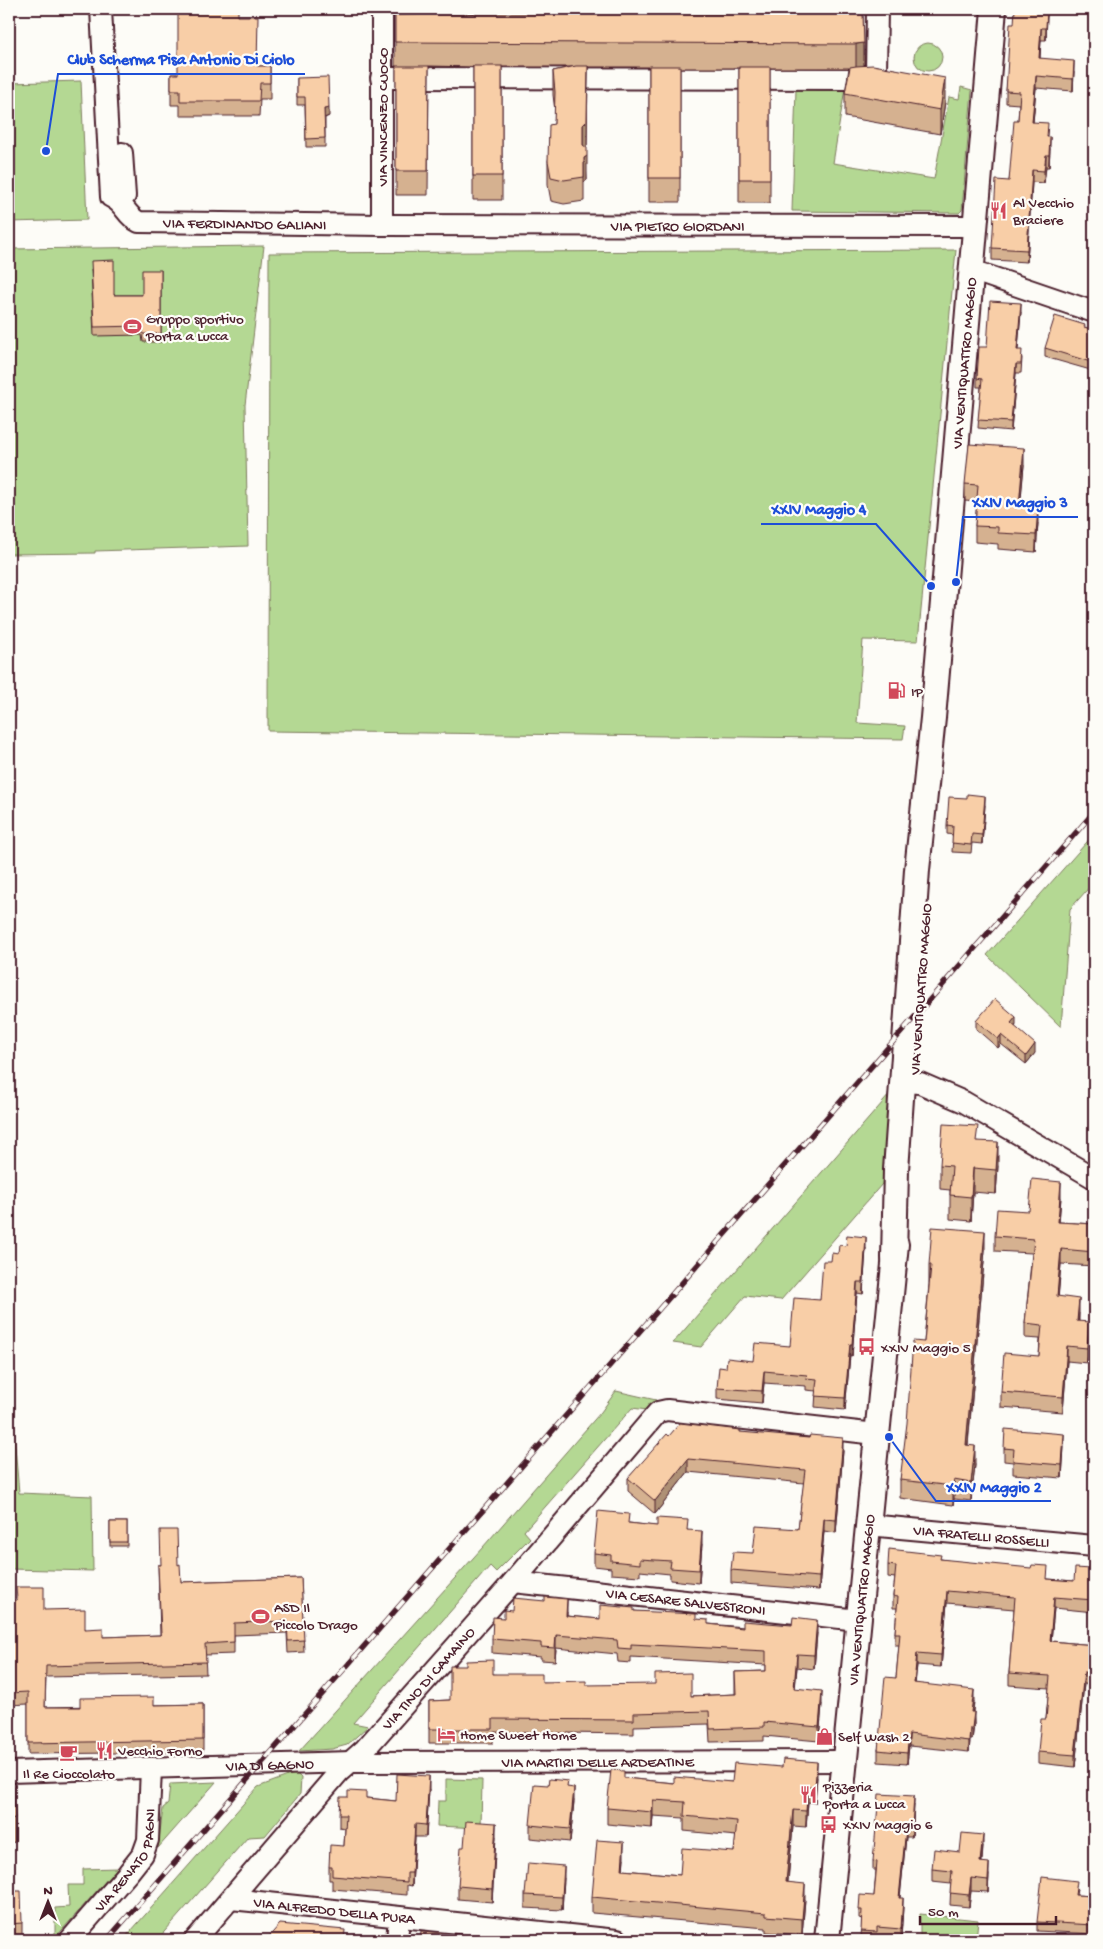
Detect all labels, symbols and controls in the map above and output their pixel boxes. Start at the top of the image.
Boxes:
callout: Club Scherma Pisa Antonio Di Ciolo [58,43,305,74]
street label: VIA VINCENZO CUOCO [375,48,393,187]
text: Club Scherma Pisa Antonio Di Ciolo [66,52,295,71]
place label: Al Vecchio Braciere [1012,195,1074,230]
restaurant icon: Al Vecchio Braciere [989,201,1009,221]
street label: VIA FERDINANDO GALIANI [162,215,326,235]
street label: VIA PIETRO GIORDANI [610,218,745,237]
street label: VIA VENTIQUATTRO MAGGIO [949,277,982,450]
place label: Gruppo sportivo Porta a Lucca [145,311,244,346]
sports icon: Gruppo sportivo Porta a Lucca [122,317,142,337]
callout: XXIV Maggio 3 [963,486,1078,517]
callout: XXIV Maggio 4 [761,493,876,524]
text: XXIV Maggio 3 [971,495,1068,514]
text: XXIV Maggio 4 [771,502,867,521]
fuel station icon: IP [887,681,907,701]
place label: IP [911,684,924,702]
street label: VIA VENTIQUATTRO MAGGIO [907,903,937,1076]
bus stop icon: XXIV Maggio 5 [857,1337,877,1357]
place label: XXIV Maggio 5 [880,1340,971,1358]
callout: XXIV Maggio 2 [936,1470,1051,1501]
text: XXIV Maggio 2 [945,1480,1042,1499]
street label: VIA VENTIQUATTRO MAGGIO [845,1514,880,1687]
street label: VIA FRATELLI ROSSELLI [911,1522,1050,1553]
street label: VIA CESARE SALVESTRONI [604,1585,767,1621]
place label: ASD Il Piccolo Drago [273,1600,358,1635]
sports icon: ASD Il Piccolo Drago [250,1606,270,1626]
street label: VIA TINO DI CAMAINO [378,1624,480,1735]
hotel icon: Home Sweet Home [436,1724,456,1744]
shop icon: Self Wash 2 [814,1726,834,1746]
place label: Home Sweet Home [460,1727,577,1745]
place label: Self Wash 2 [838,1729,910,1747]
restaurant icon: Vecchio Forno [94,1740,114,1760]
cafe icon: Il Re Cioccolato [59,1742,79,1762]
place label: Vecchio Forno [117,1743,203,1761]
street label: VIA MARTIRI DELLE ARDEATINE [501,1754,695,1773]
street label: VIA DI GAGNO [225,1756,314,1777]
place label: Il Re Cioccolato [23,1766,115,1784]
place label: Pizzeria Porta a Lucca [822,1779,906,1814]
restaurant icon: Pizzeria Porta a Lucca [799,1785,819,1805]
street label: VIA RENATO PAGNI [91,1808,160,1917]
bus stop icon: XXIV Maggio 6 [819,1814,839,1834]
place label: XXIV Maggio 6 [842,1817,933,1835]
north arrow [22,1876,72,1926]
text: N [43,1883,53,1900]
street label: VIA ALFREDO DELLA PURA [252,1894,417,1930]
scale bar [920,1894,1057,1926]
text: 50 m [928,1904,959,1922]

